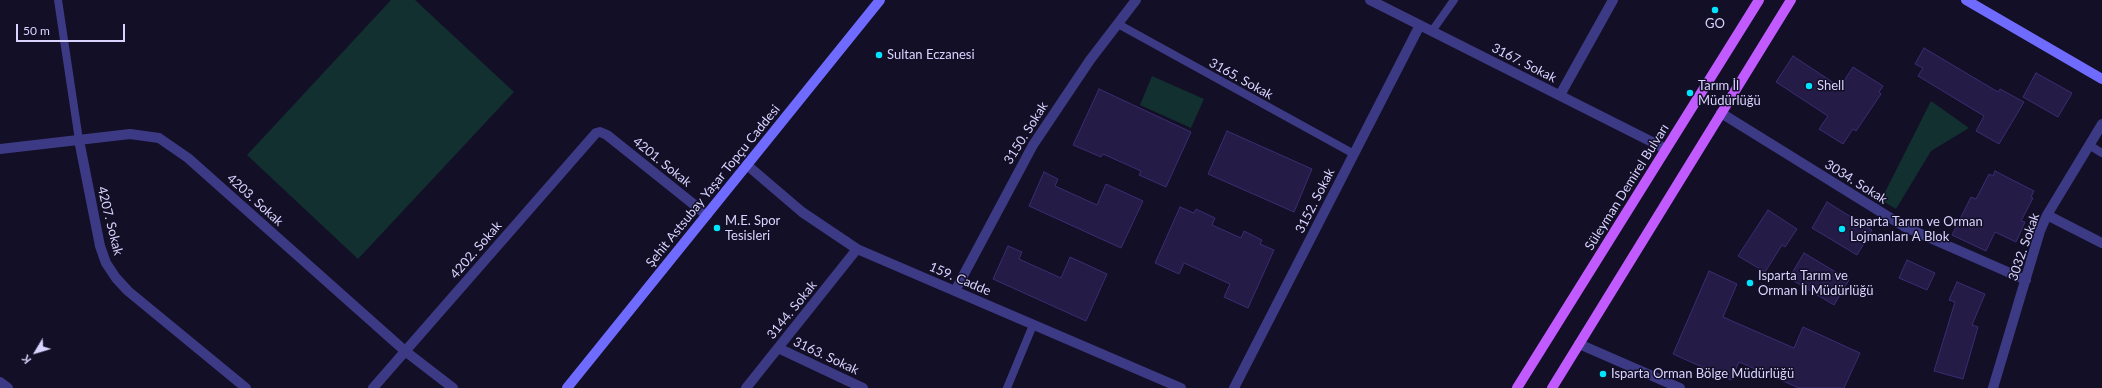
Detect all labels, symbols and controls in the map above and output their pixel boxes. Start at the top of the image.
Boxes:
marker: GO [1710,5,1720,15]
scale bar [18,16,127,42]
place label: GO [1705,16,1725,32]
text: 50 m [23,23,50,38]
street label: 3167. Sokak [1489,40,1559,86]
place label: Sultan Eczanesi [887,47,975,63]
marker: Sultan Eczanesi [874,50,884,60]
street label: 3165. Sokak [1206,55,1276,103]
place label: Tarım İl Müdürlüğü [1698,78,1761,109]
place label: Shell [1817,78,1844,94]
marker: Shell [1804,81,1814,91]
marker: Tarım İl Müdürlüğü [1685,88,1695,98]
street label: 3150. Sokak [1001,99,1051,167]
street label: Şehit Astsubay Yaşar Topçu Caddesi [643,102,783,270]
street label: Süleyman Demirel Bulvarı [1582,121,1672,253]
street label: 4201. Sokak [630,134,694,190]
street label: 3034. Sokak [1822,157,1890,207]
street label: 3152. Sokak [1292,166,1338,236]
street label: 4203. Sokak [224,171,286,229]
street label: 4207. Sokak [94,185,126,257]
street label: 3032. Sokak [2005,211,2043,283]
place label: M.E. Spor Tesisleri [725,213,780,244]
place label: Isparta Tarım ve Orman Lojmanları A Blok [1850,214,1983,245]
street label: 4202. Sokak [447,218,505,282]
marker: M.E. Spor Tesisleri [712,223,722,233]
marker: Isparta Tarım ve Orman Lojmanları A Blok [1837,224,1847,234]
street label: 159. Cadde [927,259,993,299]
place label: Isparta Tarım ve Orman İl Müdürlüğü [1758,268,1873,299]
street label: 3144. Sokak [764,278,820,342]
marker: Isparta Tarım ve Orman İl Müdürlüğü [1745,278,1755,288]
north arrow [16,332,56,372]
street label: 3163. Sokak [791,334,861,378]
text: K [19,353,34,367]
place label: Isparta Orman Bölge Müdürlüğü [1611,366,1794,382]
marker: Isparta Orman Bölge Müdürlüğü [1598,369,1608,379]

